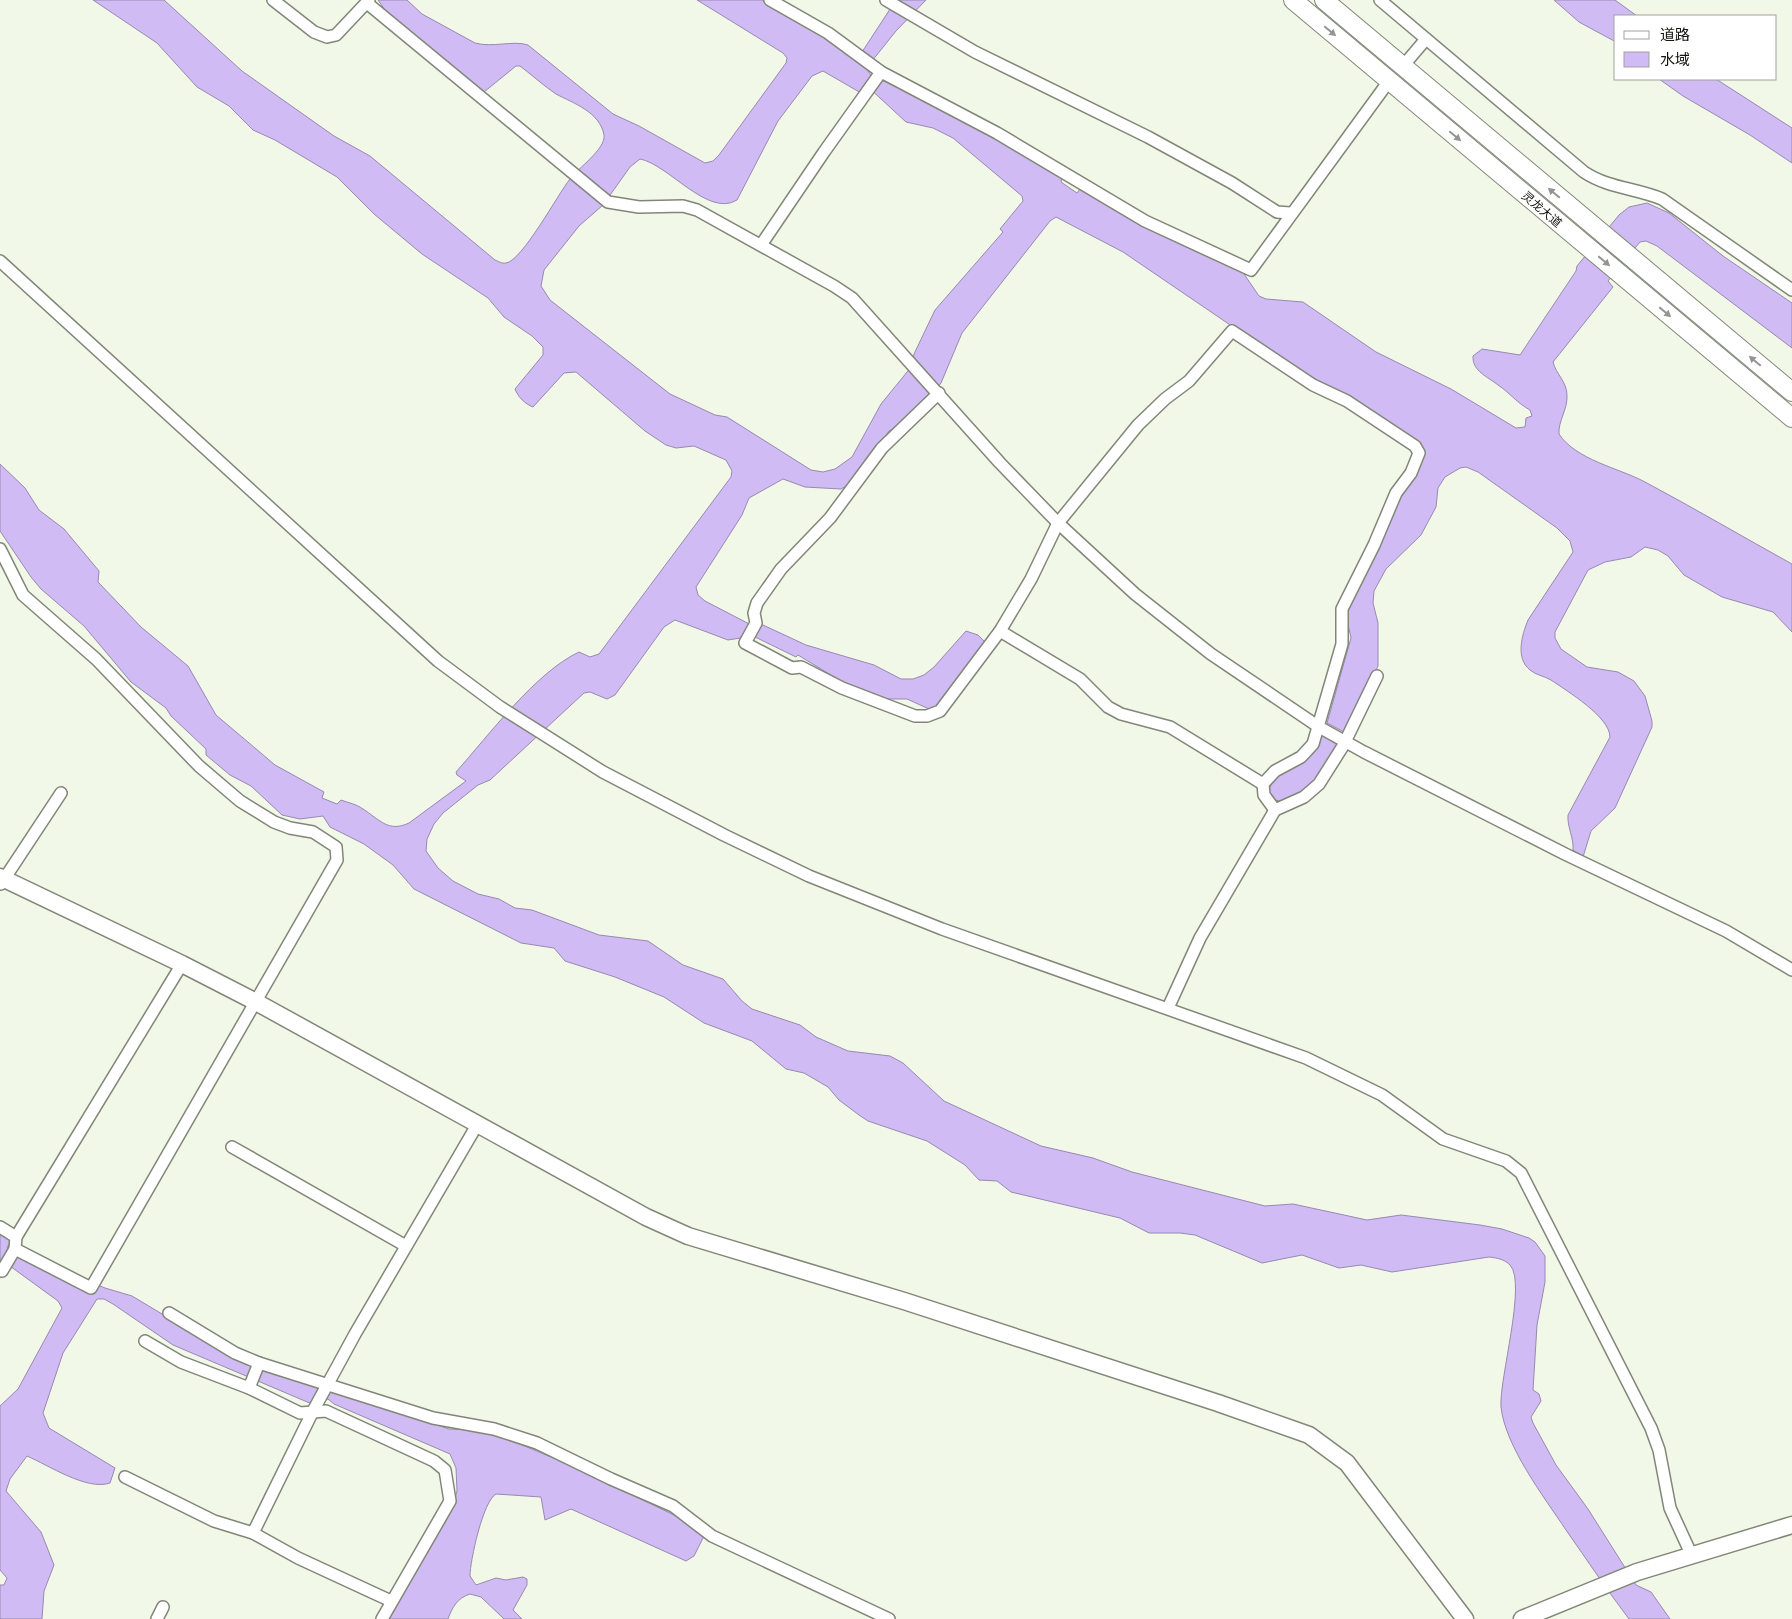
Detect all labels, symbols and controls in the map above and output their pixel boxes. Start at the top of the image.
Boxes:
legend [1614,15,1777,80]
text: 道路 [1660,24,1690,45]
one-way arrow [1324,26,1337,37]
text: 水域 [1660,49,1690,70]
one-way arrow [1448,130,1461,141]
street label: 灵龙大道 [1518,187,1566,231]
one-way arrow [1549,187,1561,199]
one-way arrow [1597,255,1610,266]
one-way arrow [1658,306,1670,318]
one-way arrow [1749,355,1761,367]

